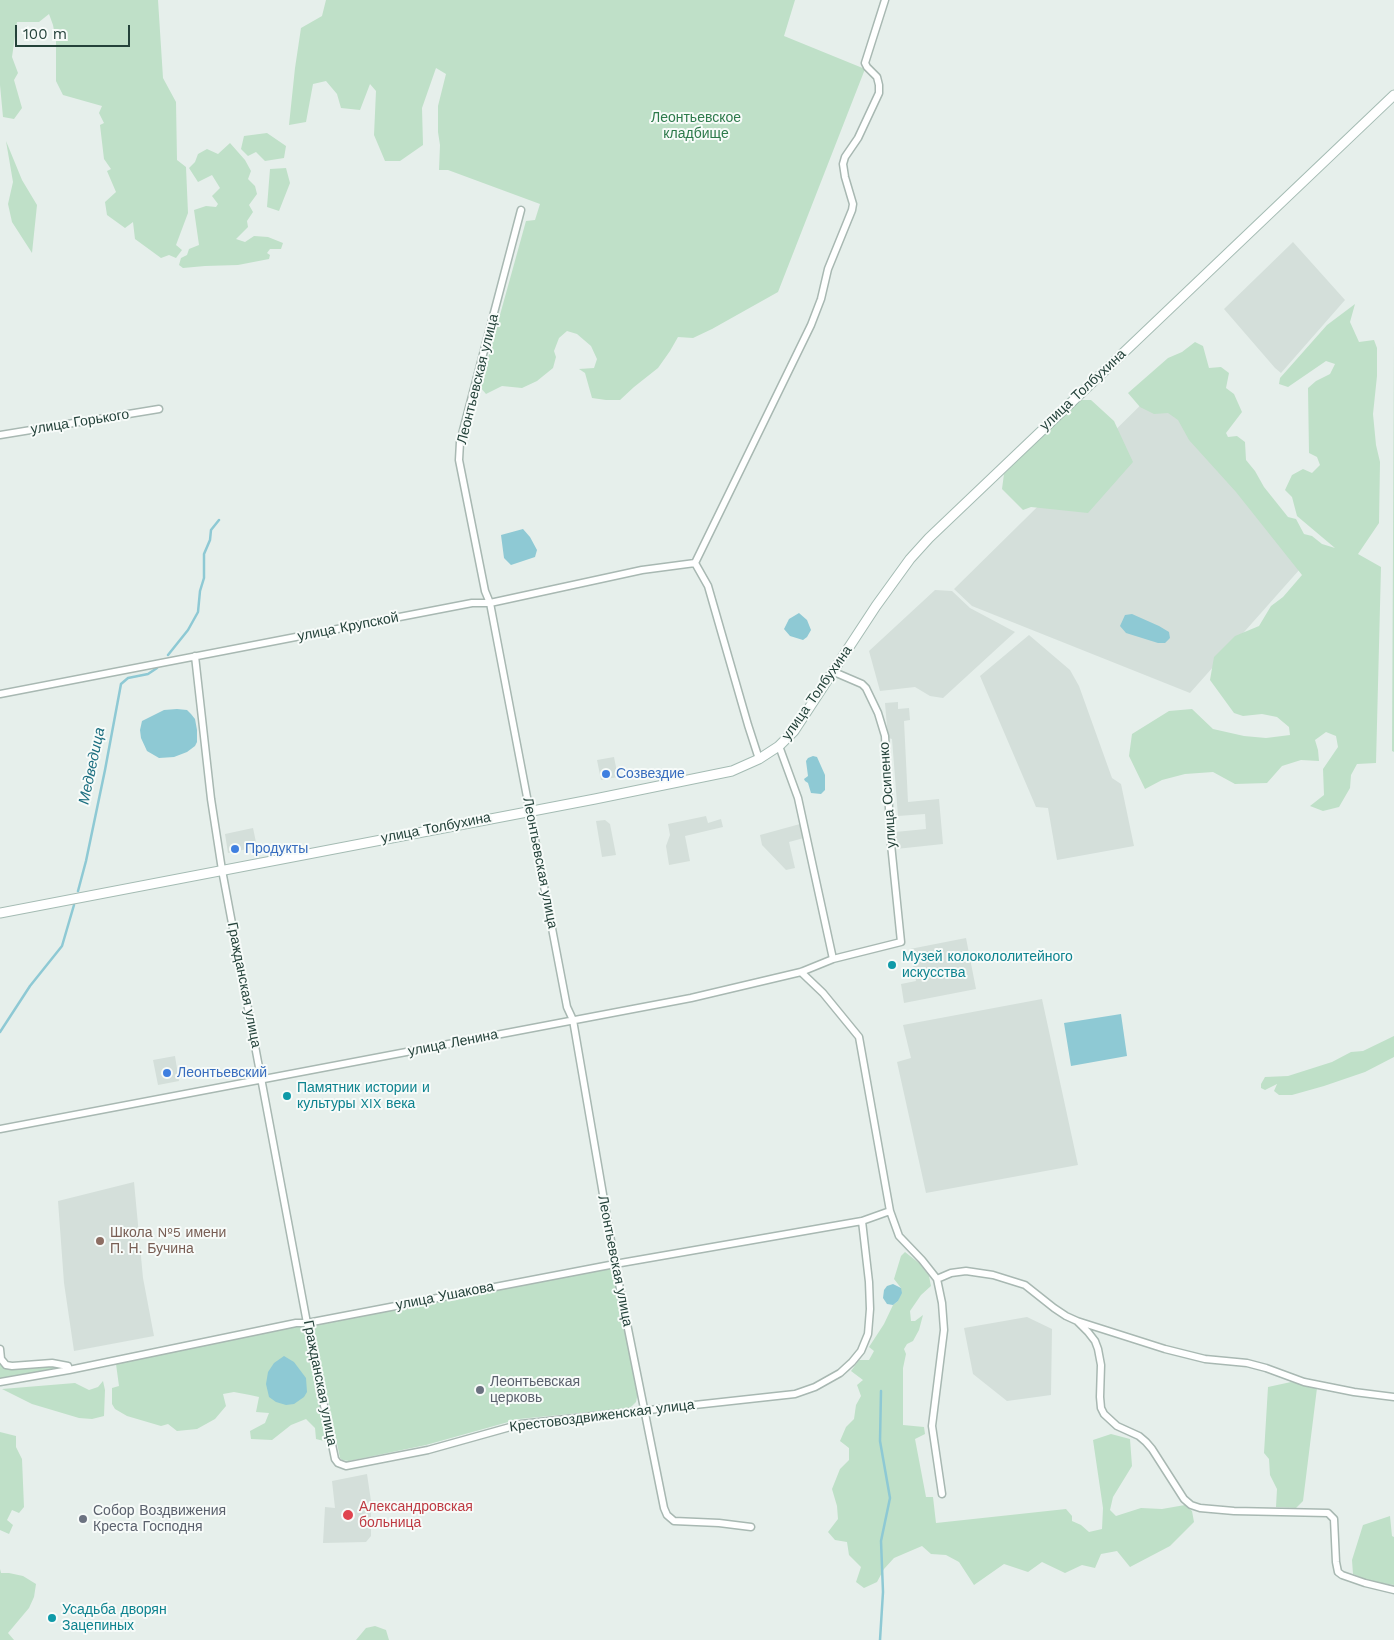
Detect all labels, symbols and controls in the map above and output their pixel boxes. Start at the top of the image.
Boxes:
scale bar [18,15,132,47]
text: 100 m [23,25,67,43]
park label: Леонтьевское кладбище [651,110,741,142]
street label: Леонтьевская улица [454,312,502,446]
street label: улица Толбухина [1037,346,1129,434]
street label: улица Горького [30,406,130,438]
street label: улица Крупской [296,609,400,645]
street label: улица Толбухина [778,643,856,743]
water label: Медведица [75,726,109,806]
street label: улица Осипенко [876,741,900,849]
place label: Созвездие [616,766,685,782]
marker: Созвездие [600,768,612,780]
street label: Леонтьевская улица [519,796,561,930]
street label: улица Толбухина [380,809,492,847]
place label: Продукты [245,841,308,857]
marker: Продукты [229,843,241,855]
street label: Гражданская улица [224,921,264,1049]
place label: Музей колокололитейного искусства [902,949,1073,982]
marker: Музей колокололитейного искусства [886,959,898,971]
street label: улица Ленина [407,1026,499,1060]
place label: Леонтьевский [177,1065,267,1081]
marker: Леонтьевский [161,1067,173,1079]
place label: Памятник истории и культуры XIX века [297,1080,430,1112]
marker: Памятник истории и культуры XIX века [281,1090,293,1102]
street label: Леонтьевская улица [594,1194,636,1328]
place label: Школа №5 имени П. Н. Бучина [110,1225,226,1258]
marker: Школа №5 имени П. Н. Бучина [94,1235,106,1247]
street label: улица Ушакова [394,1278,496,1314]
street label: Гражданская улица [300,1319,340,1447]
place label: Леонтьевская церковь [490,1374,580,1406]
marker: Леонтьевская церковь [474,1384,486,1396]
street label: Крестовоздвиженская улица [509,1396,695,1436]
place label: Александровская больница [359,1499,473,1531]
place label: Собор Воздвижения Креста Господня [93,1503,226,1535]
marker: Александровская больница [341,1508,355,1522]
marker: Собор Воздвижения Креста Господня [77,1513,89,1525]
place label: Усадьба дворян Зацепиных [62,1602,167,1634]
marker: Усадьба дворян Зацепиных [46,1612,58,1624]

